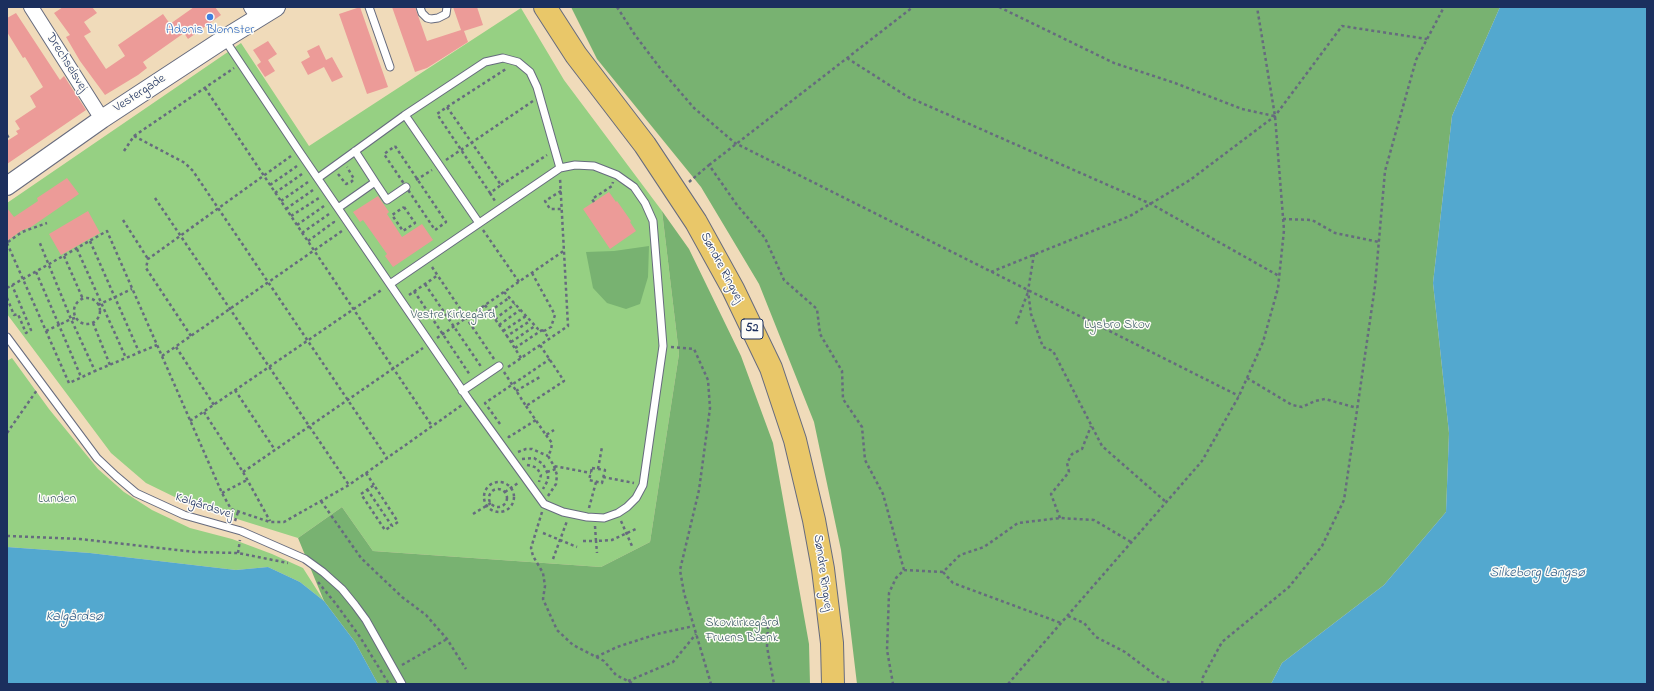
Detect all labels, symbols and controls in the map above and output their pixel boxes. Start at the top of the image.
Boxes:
marker: Adonis Blomster [205,12,215,22]
place label: Adonis Blomster [166,23,254,39]
street label: Drechselsvej [42,31,90,95]
street label: Vestergade [111,71,169,117]
street label: Søndre Ringvej [696,230,746,306]
park label: Vestre Kirkegård [411,308,495,324]
park label: Lysbro Skov [1084,318,1150,334]
road number: 52 [741,319,763,339]
street label: Kalgårdsvej [173,490,235,524]
park label: Lunden [38,492,76,508]
street label: Søndre Ringvej [809,534,835,612]
water label: Silkeborg Langsø [1489,566,1585,582]
water label: Kalgårdsø [45,610,103,626]
park label: Skovkirkegård Fruens Bænk [705,616,779,647]

